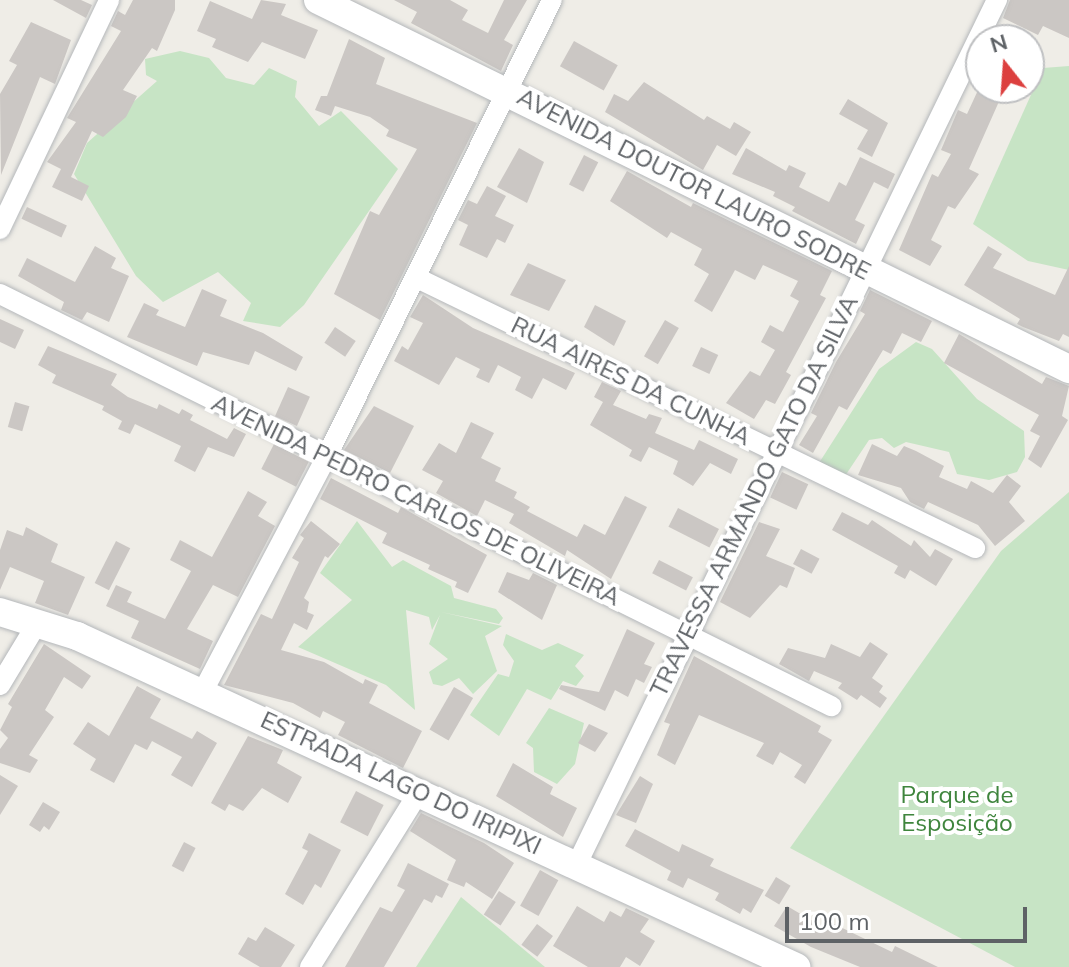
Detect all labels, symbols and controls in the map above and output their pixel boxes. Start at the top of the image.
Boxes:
north arrow [965,24,1045,104]
text: N [987,27,1011,59]
street label: AVENIDA DOUTOR LAURO SODRE [513,82,875,286]
street label: TRAVESSA ARMANDO GATO DA SILVA [644,291,864,701]
street label: RUA AIRES DA CUNHA [507,310,755,452]
street label: AVENIDA PEDRO CARLOS DE OLIVEIRA [207,388,625,612]
street label: ESTRADA LAGO DO IRIPIXI [256,705,546,861]
park label: Parque de Esposição [900,781,1014,837]
scale bar [789,891,1031,941]
text: 100 m [799,906,870,936]

